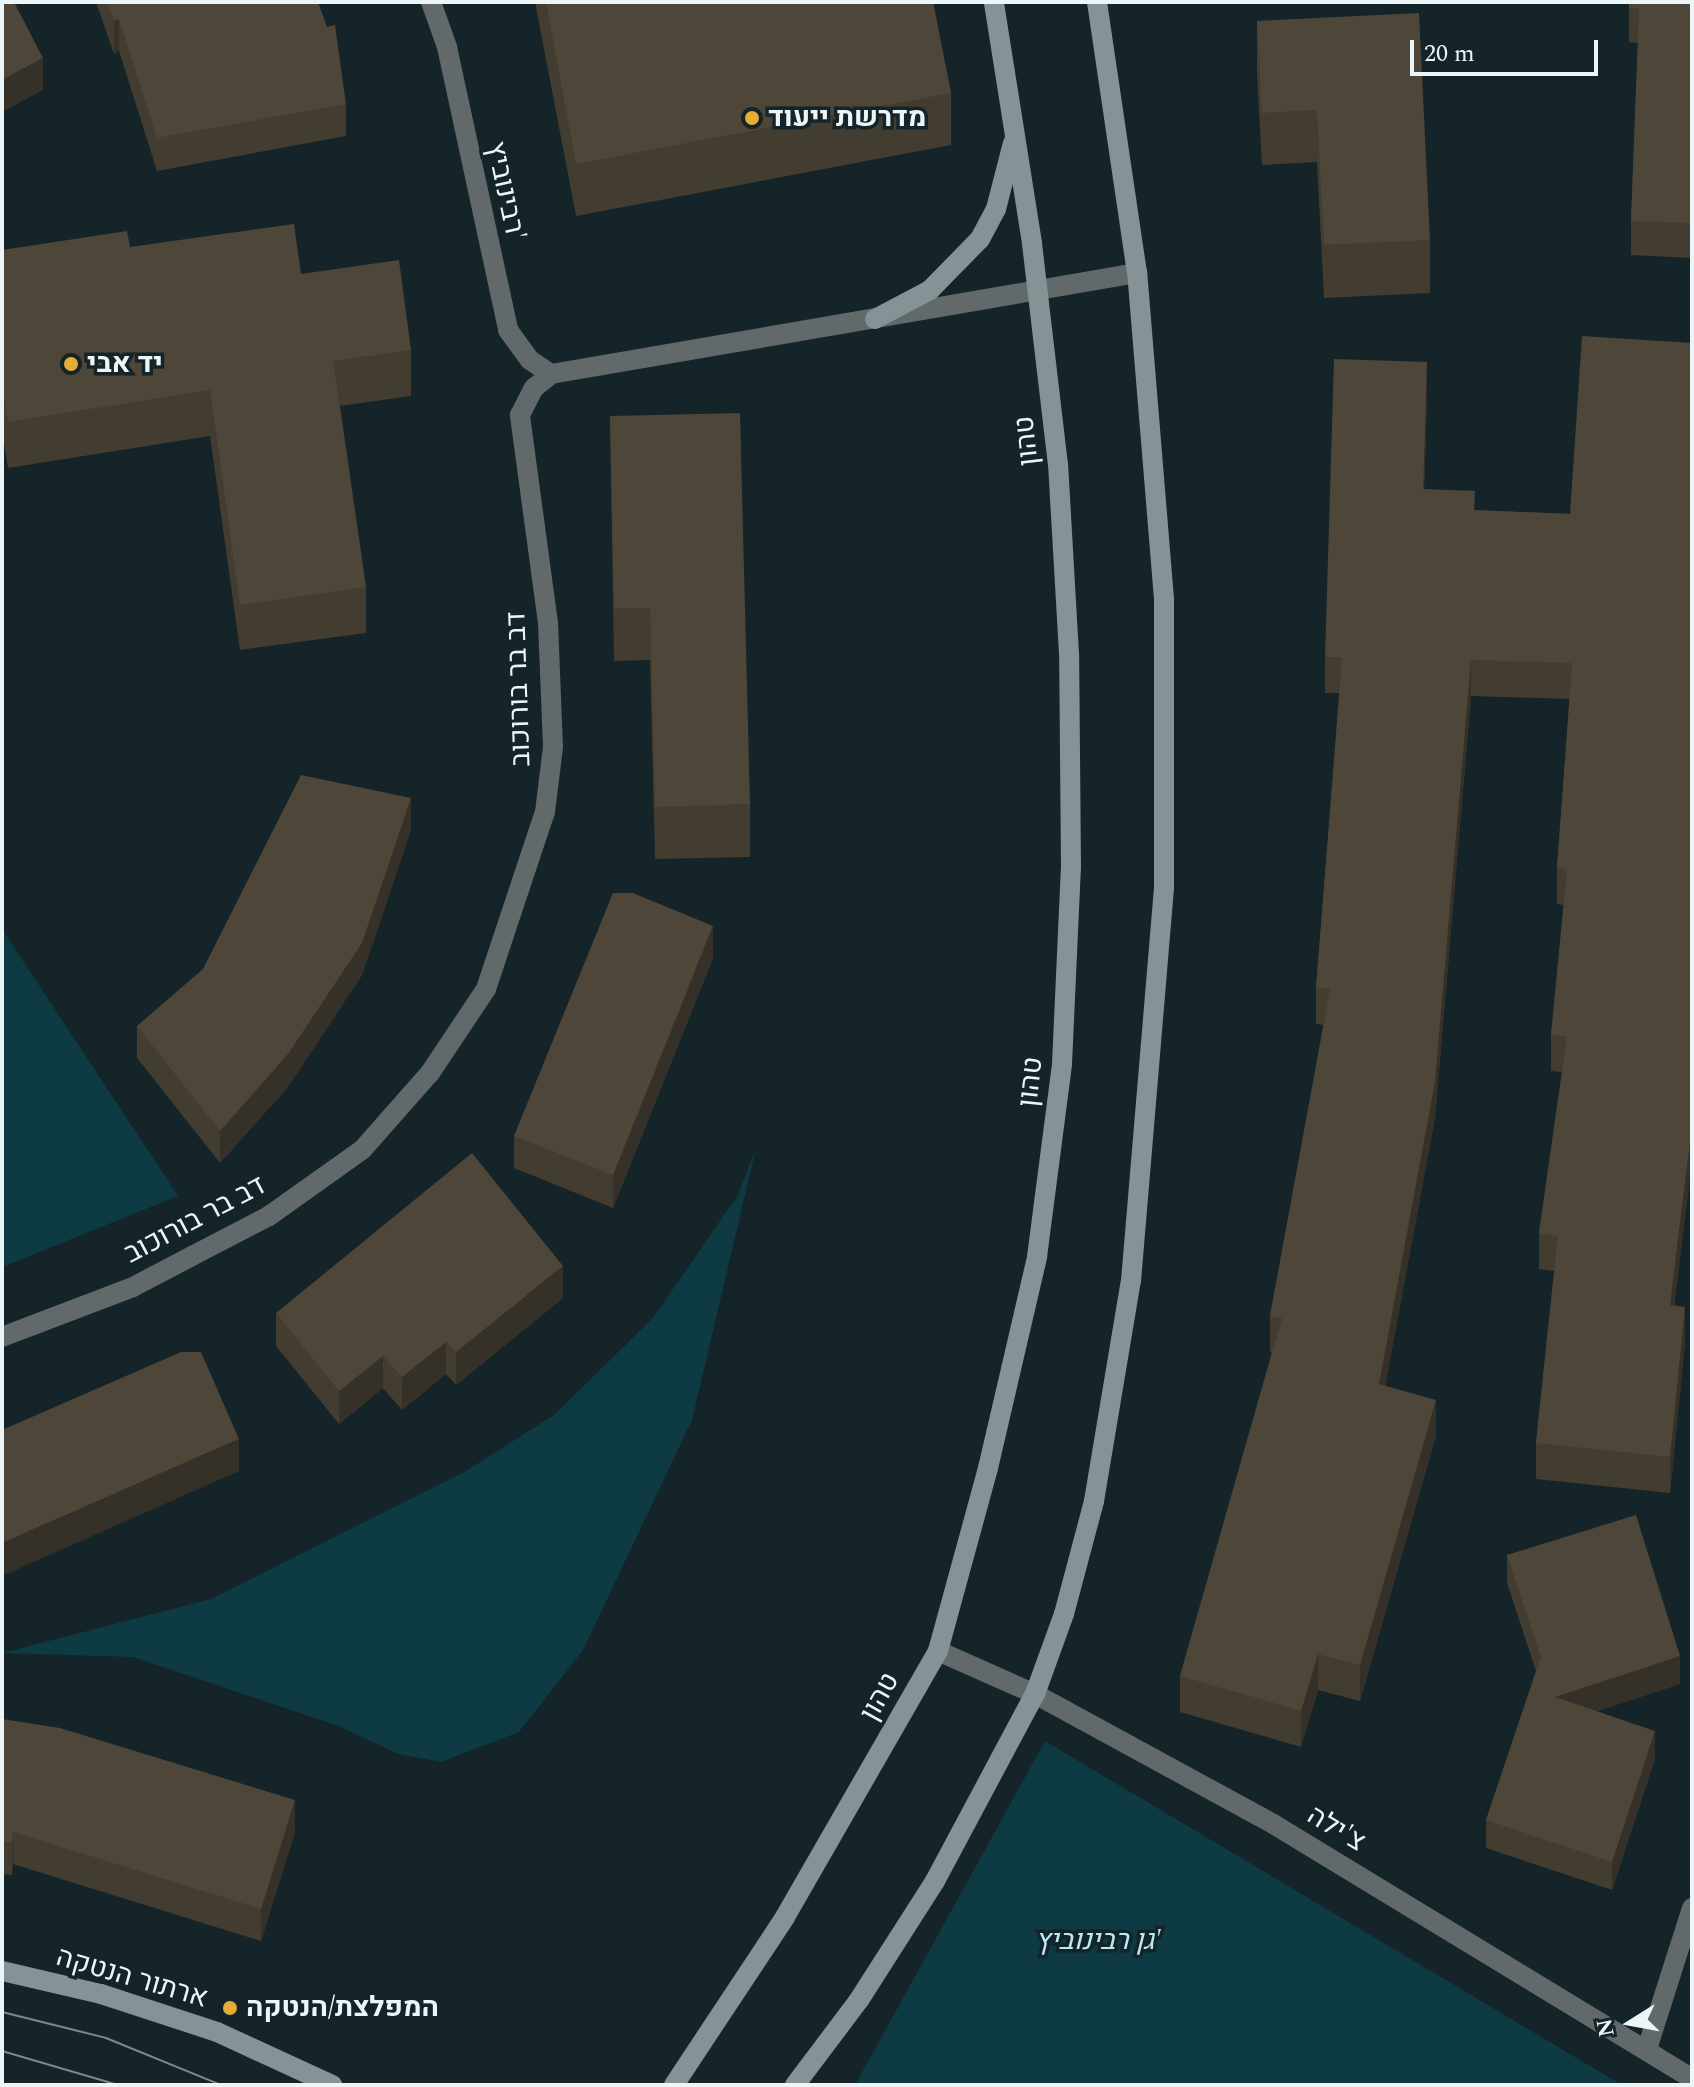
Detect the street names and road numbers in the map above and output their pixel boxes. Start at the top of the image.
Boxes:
street label: רבינוביץ' [478,138,532,244]
street label: טהון [1008,414,1046,468]
street label: דב בר בורוכוב [500,611,538,767]
street label: טהון [1012,1055,1050,1109]
street label: דב בר בורוכוב [119,1169,271,1271]
street label: טהון [853,1667,907,1727]
street label: צ'ילה [1301,1799,1371,1859]
street label: ארתור הנטקה [52,1940,212,2016]

